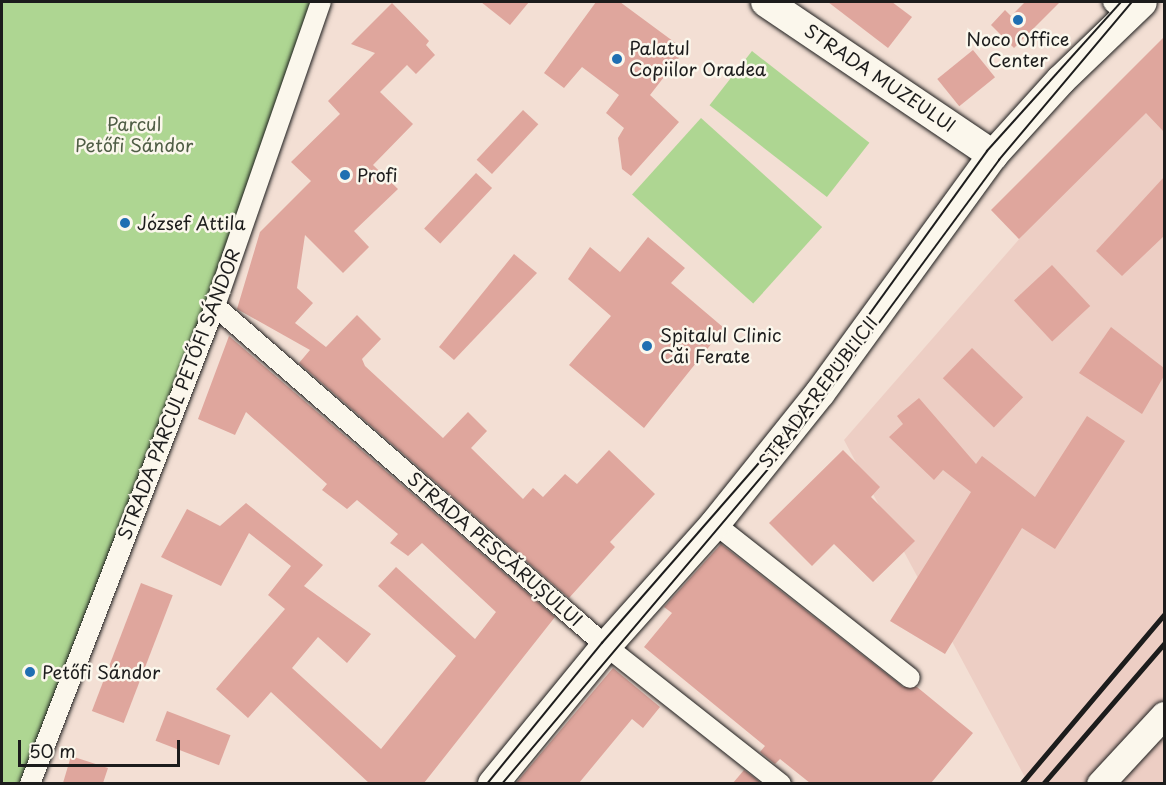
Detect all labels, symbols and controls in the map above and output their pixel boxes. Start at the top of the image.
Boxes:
marker: Noco Office Center [1011,13,1025,27]
street label: STRADA MUZEULUI [799,19,961,137]
place label: Noco Office Center [967,29,1069,72]
place label: Palatul Copiilor Oradea [629,38,766,80]
marker: Palatul Copiilor Oradea [610,52,624,66]
park label: Parcul Petőfi Sándor [75,114,193,156]
place label: Profi [357,164,398,186]
marker: Profi [338,168,352,182]
place label: József Attila [137,212,245,234]
marker: József Attila [118,216,132,230]
street label: STRADA PARCUL PETŐFI SÁNDOR [113,243,245,545]
street label: STRADA REPUBLICII [754,312,882,472]
place label: Spitalul Clinic Căi Ferate [660,325,781,368]
marker: Spitalul Clinic Căi Ferate [638,337,656,355]
street label: STRADA PESCĂRUȘULUI [403,467,587,631]
place label: Petőfi Sándor [42,661,160,683]
marker: Petőfi Sándor [23,665,37,679]
scale bar [21,728,183,766]
text: 50 m [29,737,76,764]

